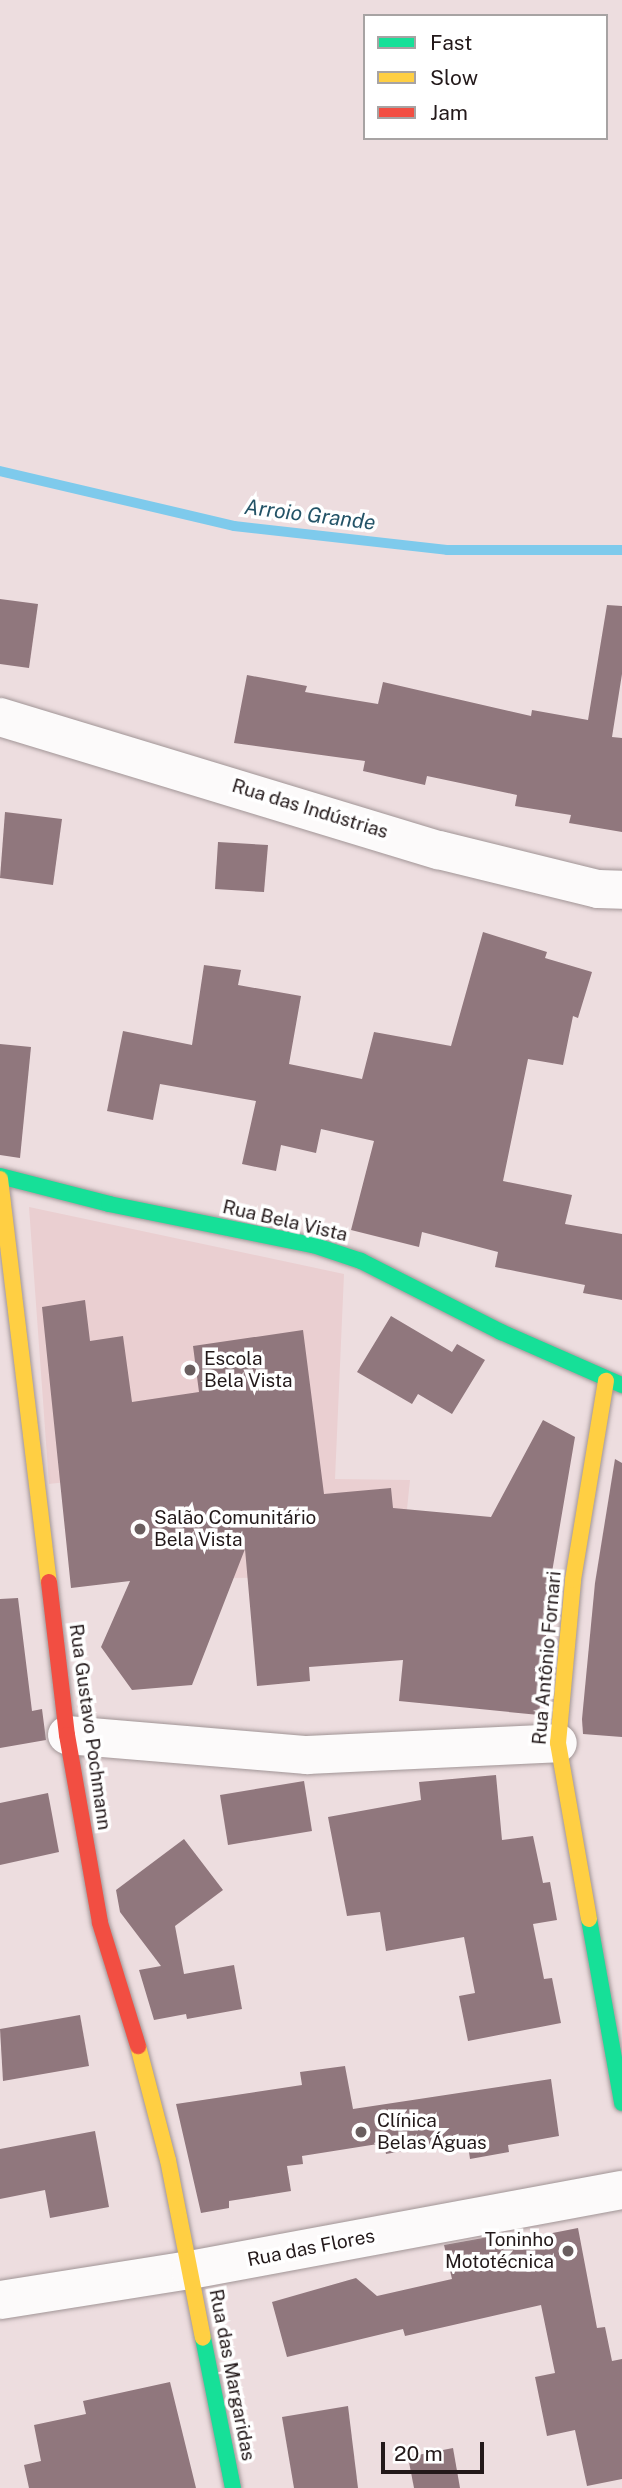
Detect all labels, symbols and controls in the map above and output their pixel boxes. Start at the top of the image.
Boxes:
legend [363,14,608,140]
text: Fast [430,30,472,55]
text: Slow [430,65,478,90]
text: Jam [430,100,468,125]
water label: Arroio Grande [243,494,377,536]
street label: Rua das Indústrias [229,774,391,844]
street label: Rua Bela Vista [220,1196,350,1246]
place label: Escola Bela Vista [204,1348,293,1392]
marker: Escola Bela Vista [182,1362,198,1378]
place label: Salão Comunitário Bela Vista [154,1507,316,1551]
marker: Salão Comunitário Bela Vista [132,1521,148,1537]
street label: Rua Antônio Fornari [528,1570,566,1746]
street label: Rua Gustavo Pochmann [64,1622,116,1832]
place label: Clínica Belas Águas [377,2110,487,2154]
marker: Clínica Belas Águas [351,2122,371,2142]
street label: Rua das Flores [245,2224,377,2272]
place label: Toninho Mototécnica [445,2229,554,2273]
marker: Toninho Mototécnica [560,2243,576,2259]
street label: Rua das Margaridas [204,2287,260,2463]
scale bar [384,2428,487,2472]
text: 20 m [394,2441,443,2466]

